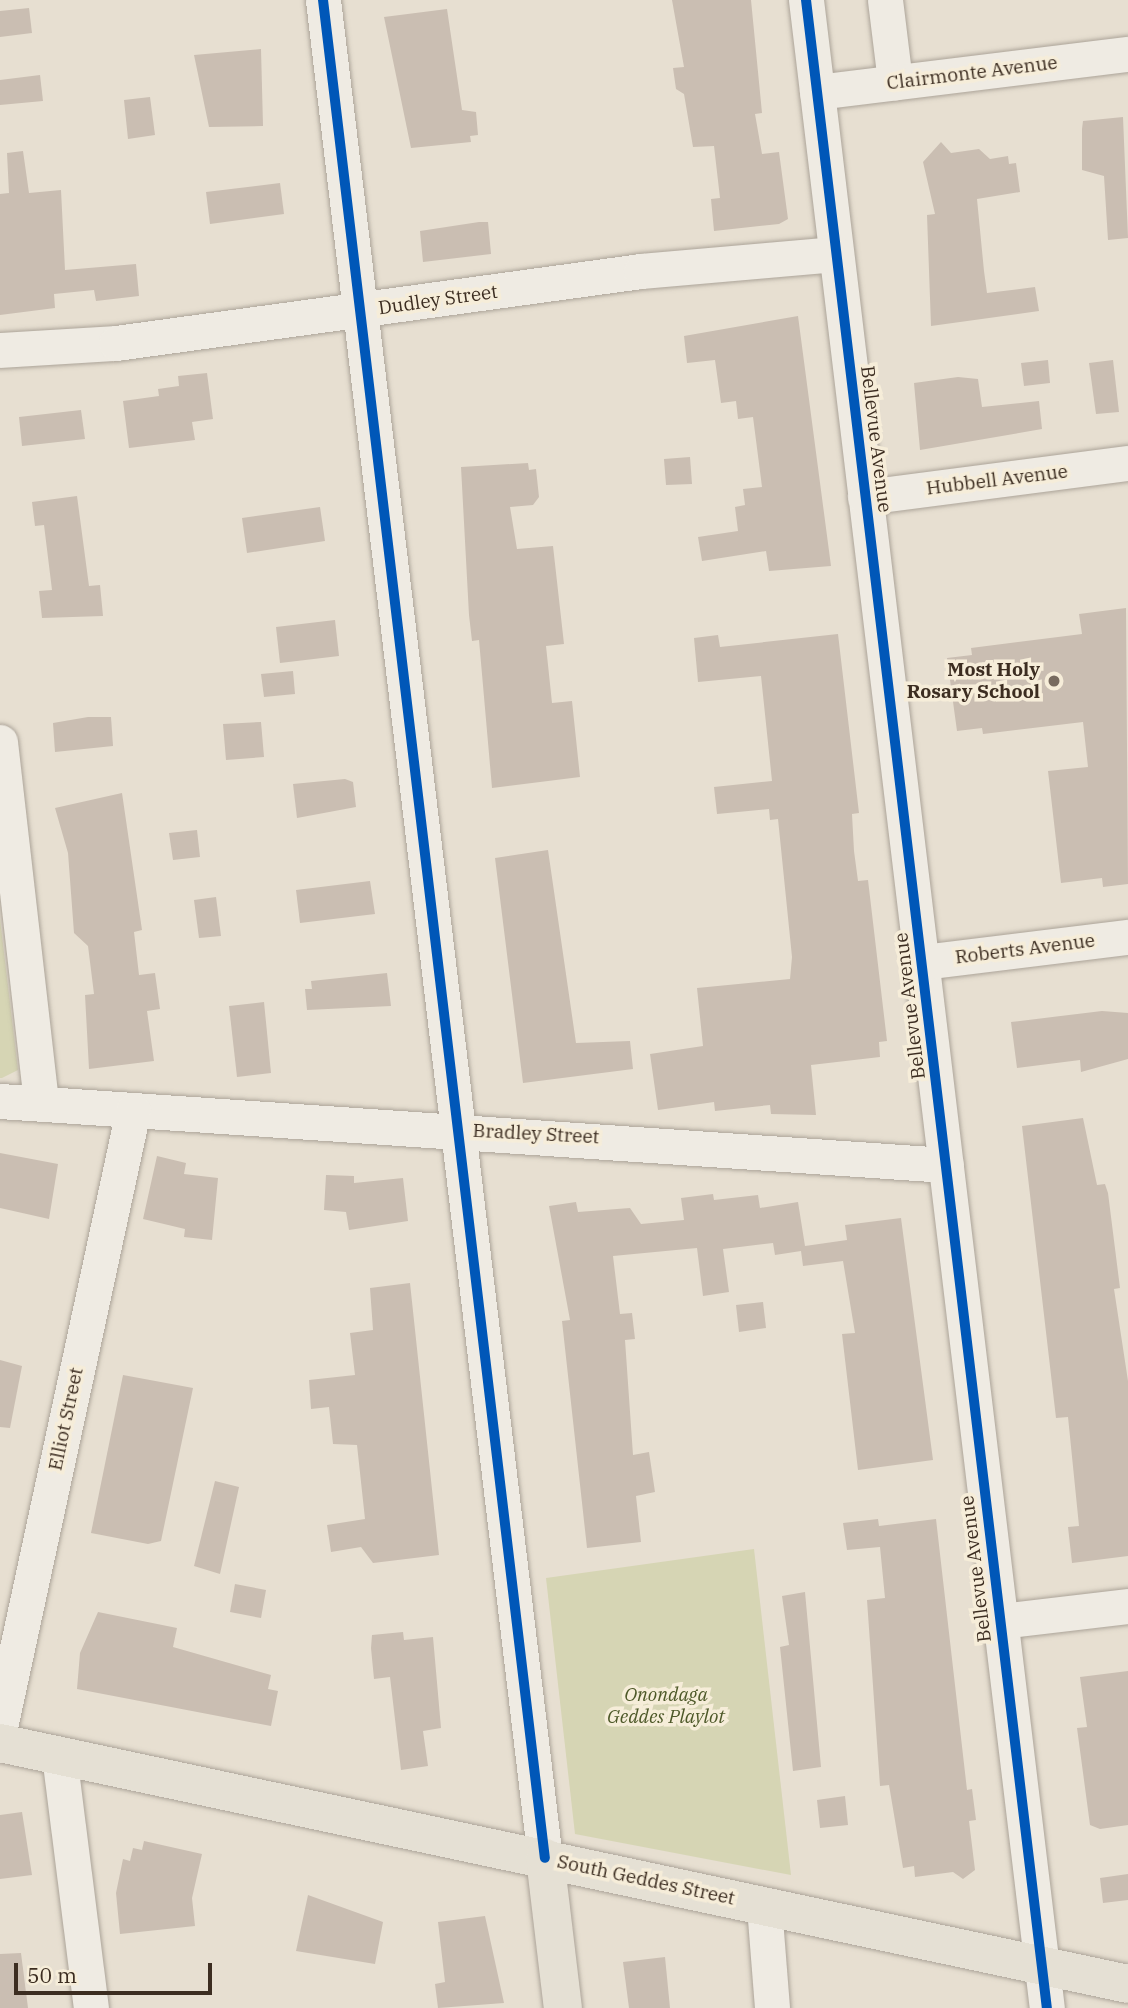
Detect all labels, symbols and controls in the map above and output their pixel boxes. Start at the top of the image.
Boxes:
street label: Clairmonte Avenue [885,51,1059,95]
street label: Dudley Street [377,280,499,320]
street label: Bellevue Avenue [856,364,896,514]
street label: Hubbell Avenue [925,460,1069,500]
place label: Most Holy Rosary School [907,659,1040,703]
marker: Most Holy Rosary School [1046,673,1062,689]
street label: Roberts Avenue [954,929,1096,969]
street label: Bellevue Avenue [890,931,930,1081]
street label: Bradley Street [472,1119,600,1149]
street label: Elliot Street [44,1365,88,1473]
street label: Bellevue Avenue [956,1494,996,1644]
park label: Onondaga Geddes Playlot [607,1684,725,1728]
street label: South Geddes Street [555,1850,737,1910]
scale bar [18,1948,215,1992]
text: 50 m [27,1961,77,1989]

